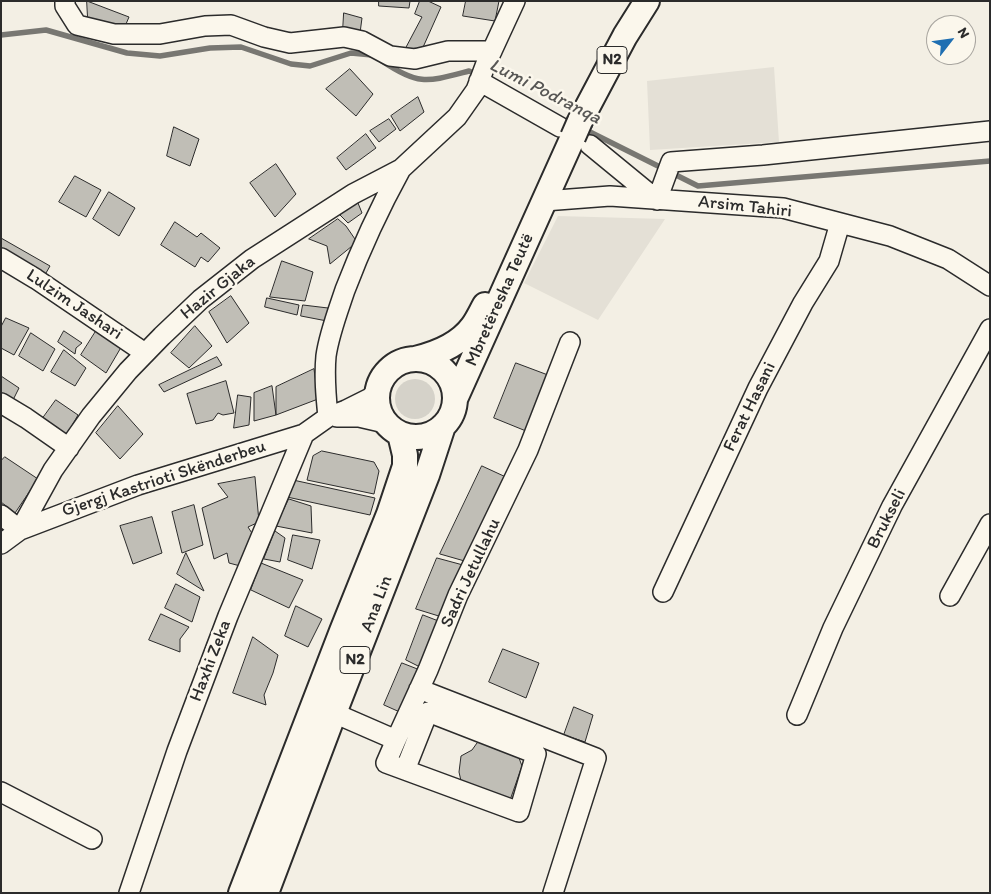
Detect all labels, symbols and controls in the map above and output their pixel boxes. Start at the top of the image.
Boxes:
north arrow [926,15,976,65]
text: N [954,24,973,41]
road number: N2 [597,46,627,74]
water label: Lumi Podranqa [485,54,605,130]
street label: Arsim Tahiri [697,191,793,223]
street label: Mbretëresha Teutë [461,230,539,370]
street label: Hazir Gjaka [176,251,260,325]
street label: Lulzim Jashari [22,265,126,345]
street label: Ferat Hasani [719,359,781,455]
street label: Gjergj Kastrioti Skënderbeu [59,436,269,522]
street label: Brukseli [863,485,911,553]
street label: Sadri Jetullahu [436,515,506,631]
street label: Ana Lin [356,573,398,635]
street label: Haxhi Zeka [186,617,236,705]
road number: N2 [340,646,370,674]

